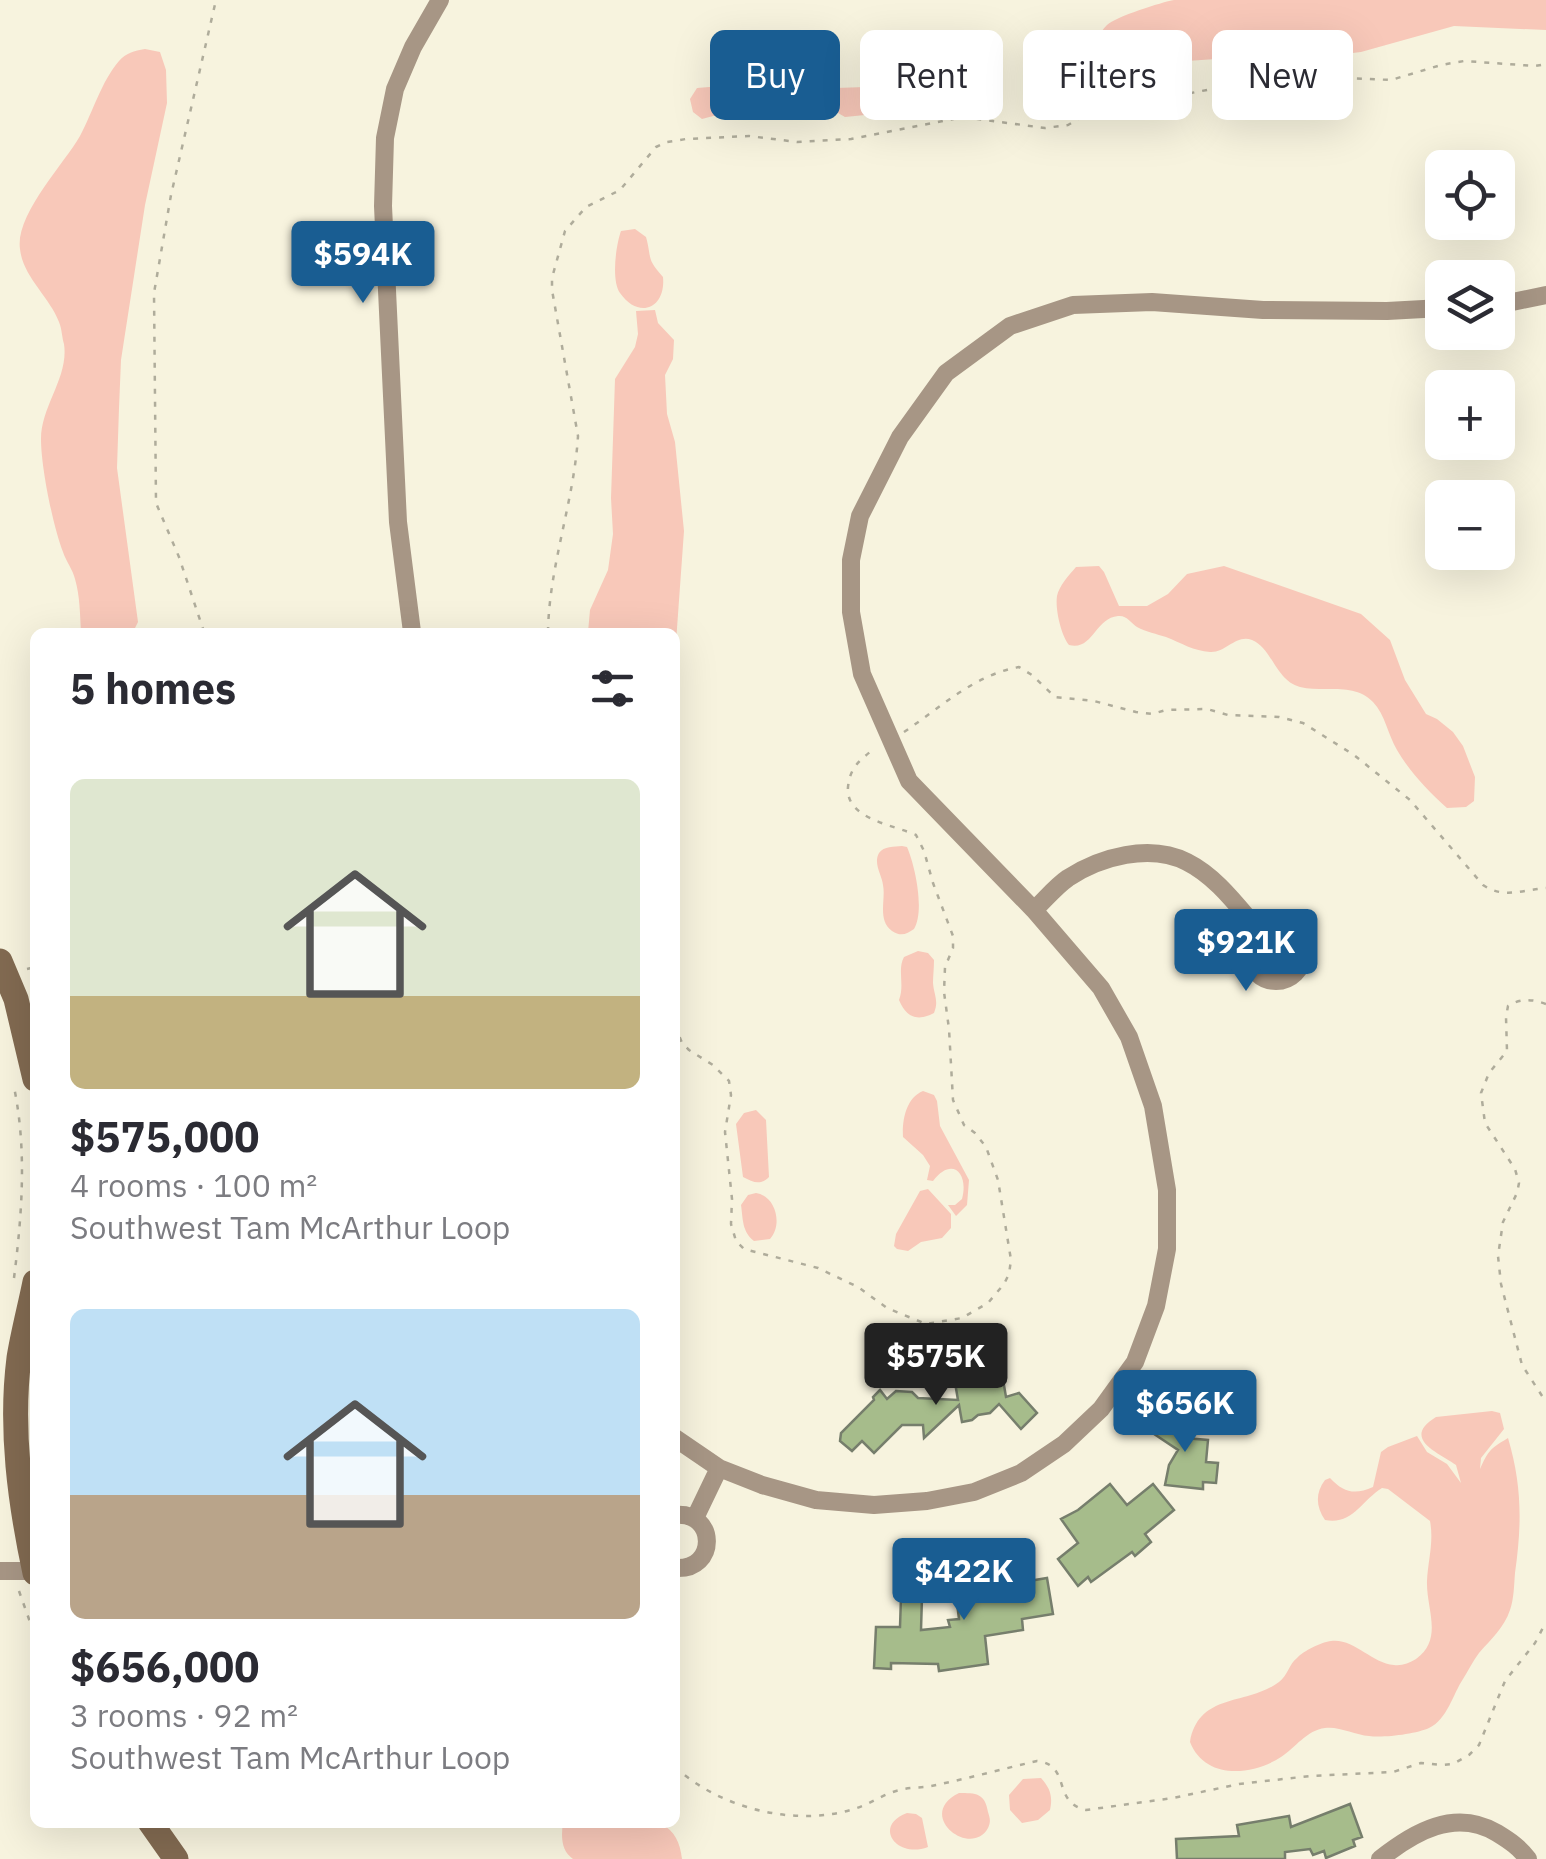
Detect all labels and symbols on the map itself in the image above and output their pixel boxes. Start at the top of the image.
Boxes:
pin: $594K [293,221,433,306]
pin: $921K [1176,909,1316,994]
pin: $575K [866,1323,1006,1408]
pin: $656K [1115,1370,1255,1455]
pin: $422K [894,1538,1034,1623]

